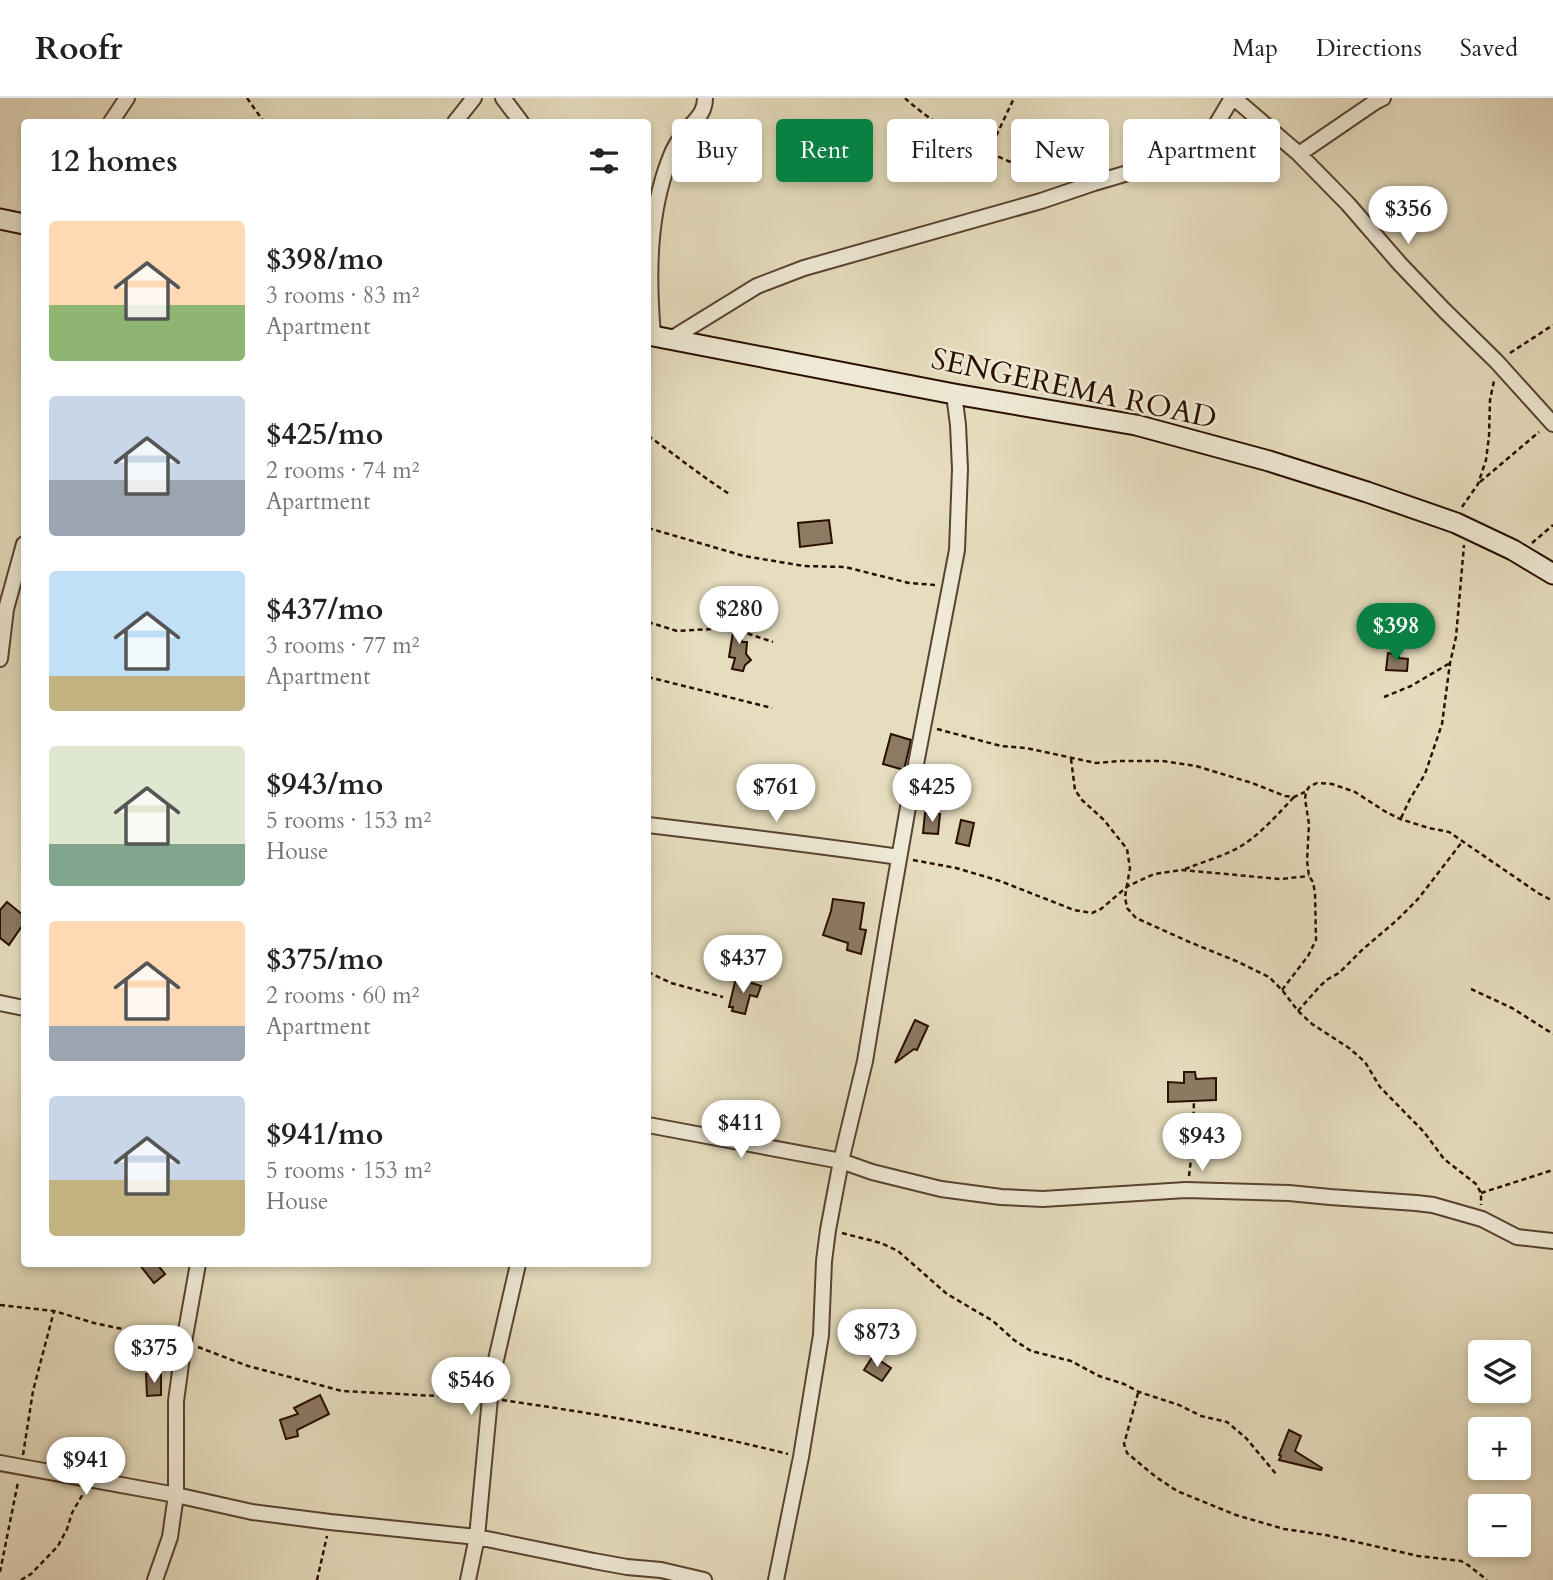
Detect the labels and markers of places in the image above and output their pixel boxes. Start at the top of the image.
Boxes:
pin: $356 [1367,186,1449,246]
pin: $280 [698,587,780,646]
pin: $398 [1355,603,1437,663]
pin: $761 [735,764,817,824]
pin: $425 [891,764,973,824]
pin: $437 [702,936,784,995]
pin: $411 [700,1100,782,1160]
pin: $943 [1161,1114,1243,1173]
pin: $873 [836,1310,918,1369]
pin: $375 [113,1326,195,1385]
pin: $546 [430,1358,512,1417]
pin: $941 [45,1438,127,1497]

